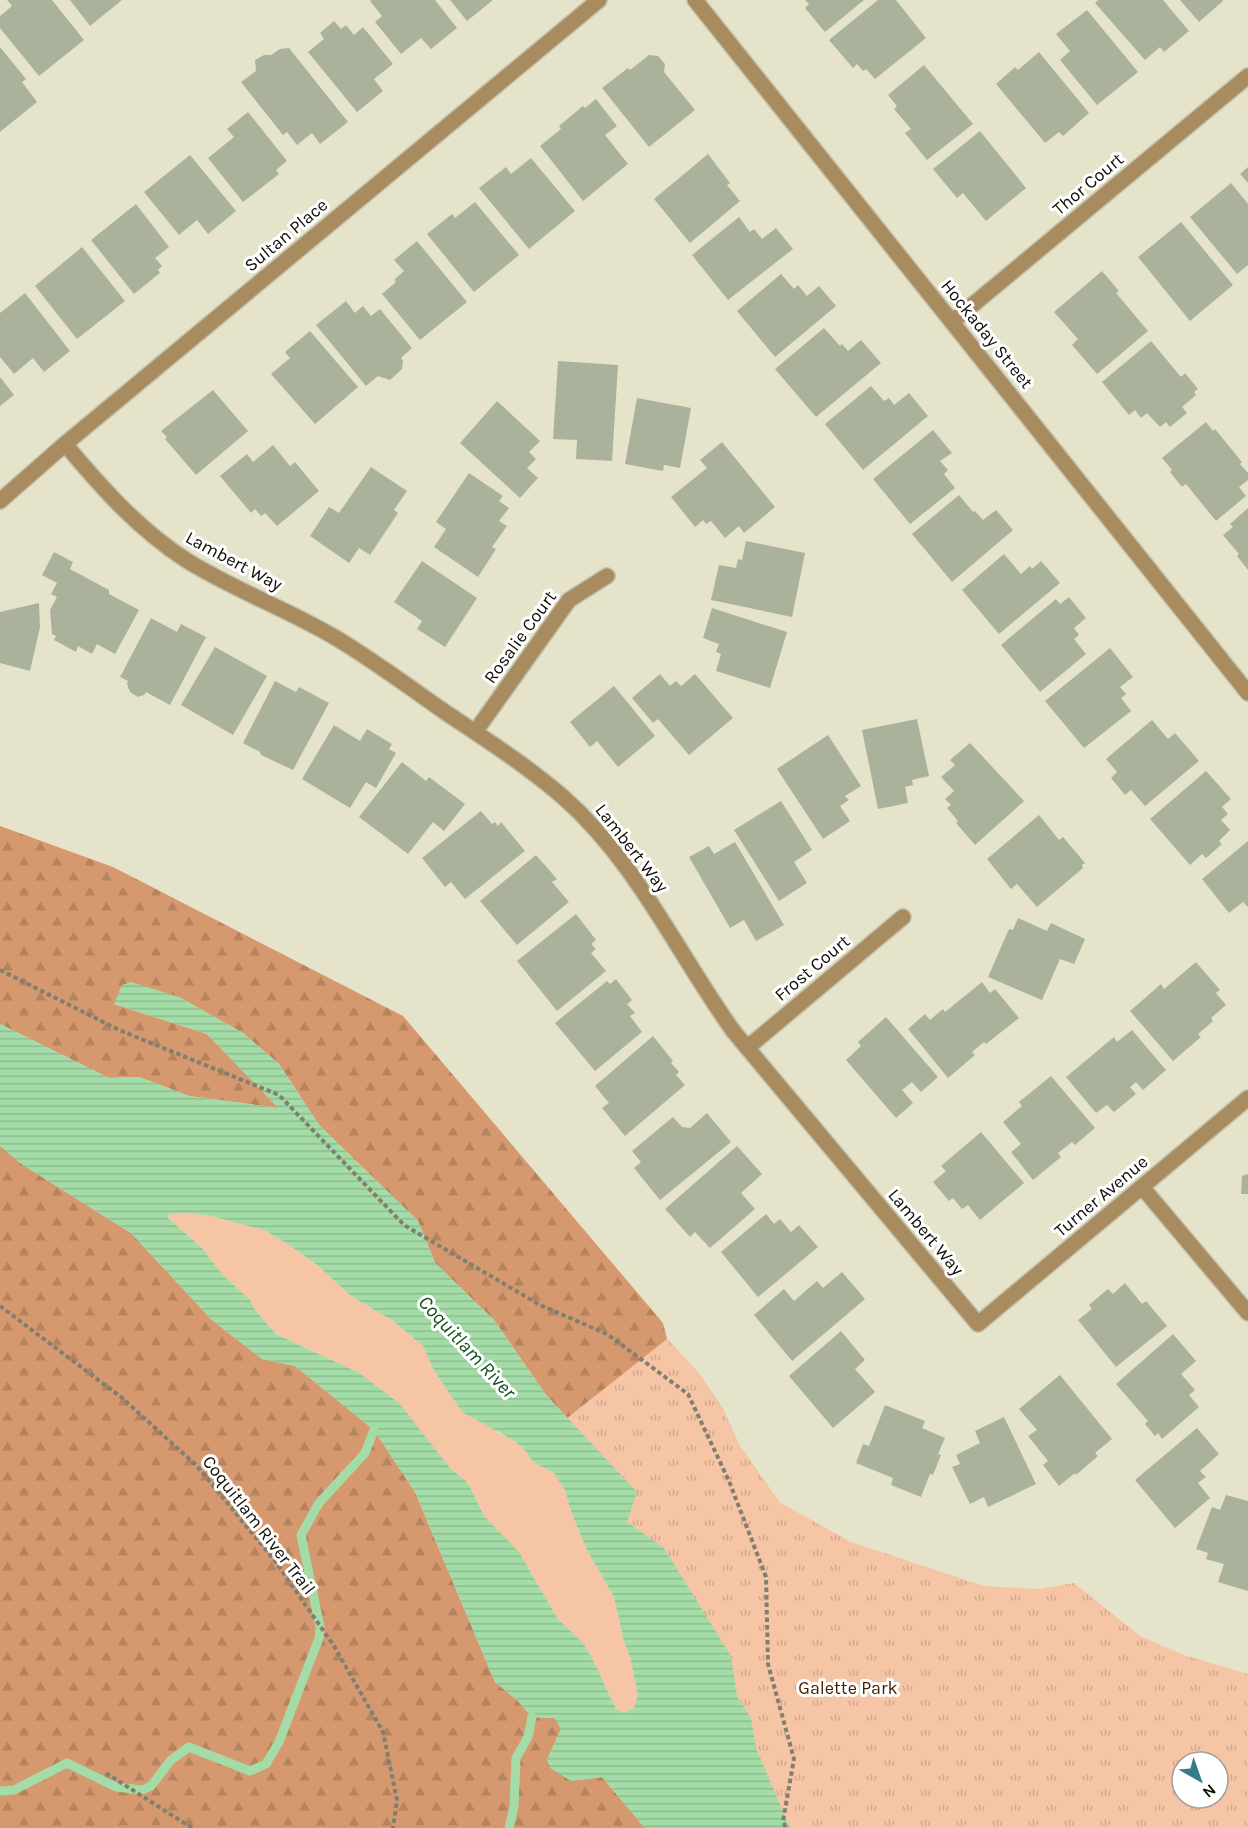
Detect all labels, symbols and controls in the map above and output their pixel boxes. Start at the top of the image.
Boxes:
street label: Thor Court [1048,148,1128,220]
street label: Sultan Place [240,194,332,276]
street label: Hockaday Street [936,275,1038,393]
street label: Lambert Way [182,526,287,596]
street label: Rosalie Court [479,586,561,688]
street label: Lambert Way [591,799,674,897]
street label: Frost Court [770,930,854,1006]
street label: Turner Avenue [1050,1151,1152,1241]
street label: Lambert Way [883,1184,969,1280]
water label: Coquitlam River [413,1291,521,1404]
street label: Coquitlam River Trail [198,1451,320,1599]
park label: Galette Park [798,1677,898,1699]
north arrow [1170,1750,1230,1810]
text: N [1199,1780,1220,1802]

